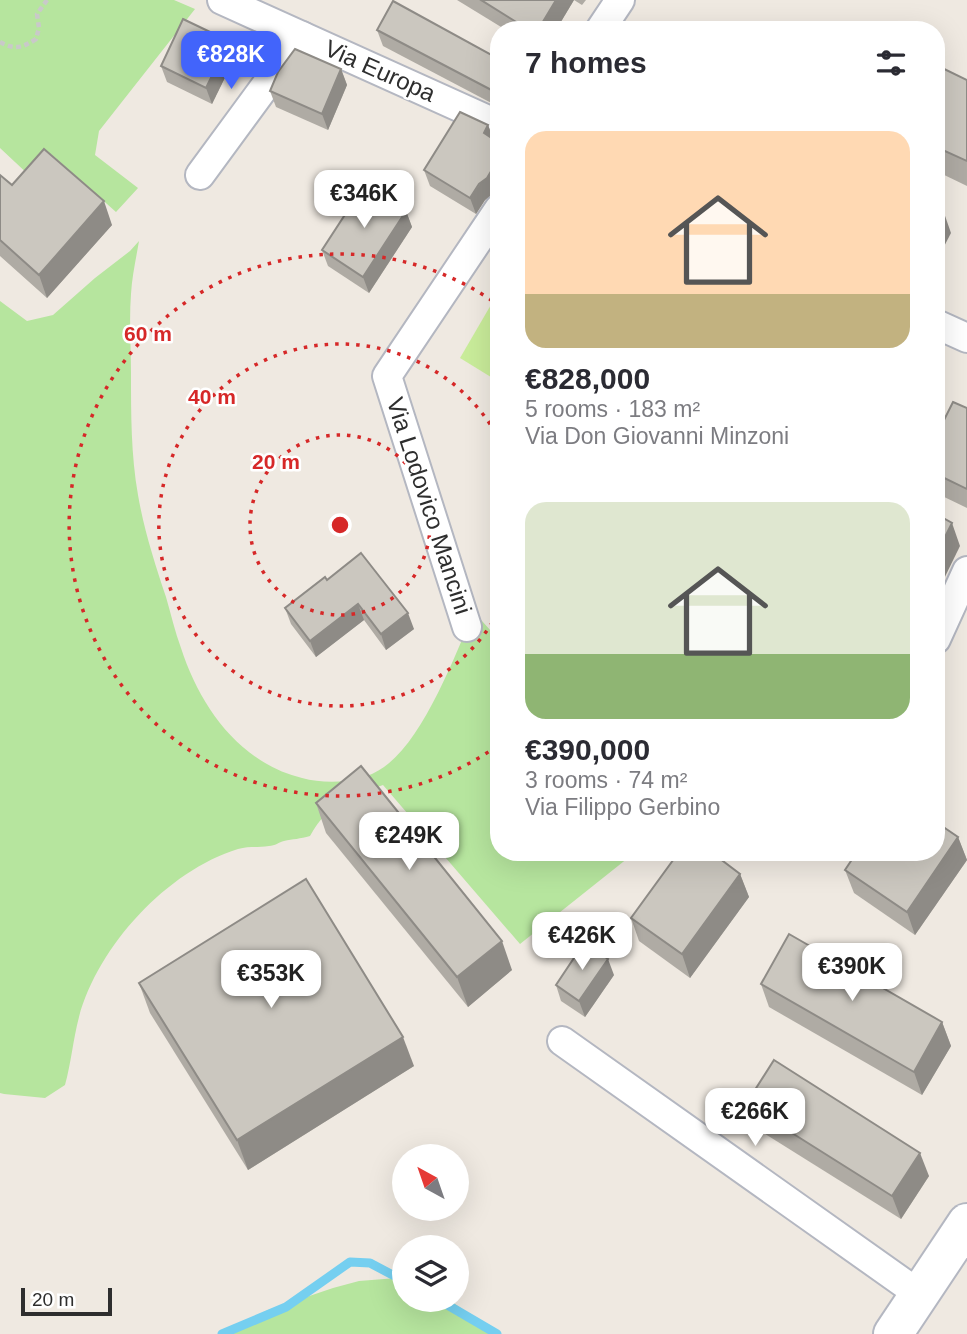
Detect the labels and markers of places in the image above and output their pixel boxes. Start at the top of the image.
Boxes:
pin: €828K [182,32,280,91]
pin: €346K [315,170,413,230]
centre of rings [328,513,352,537]
pin: €249K [360,812,458,872]
pin: €426K [533,912,631,972]
pin: €390K [803,944,901,1003]
pin: €353K [222,950,320,1010]
pin: €266K [706,1088,804,1148]

